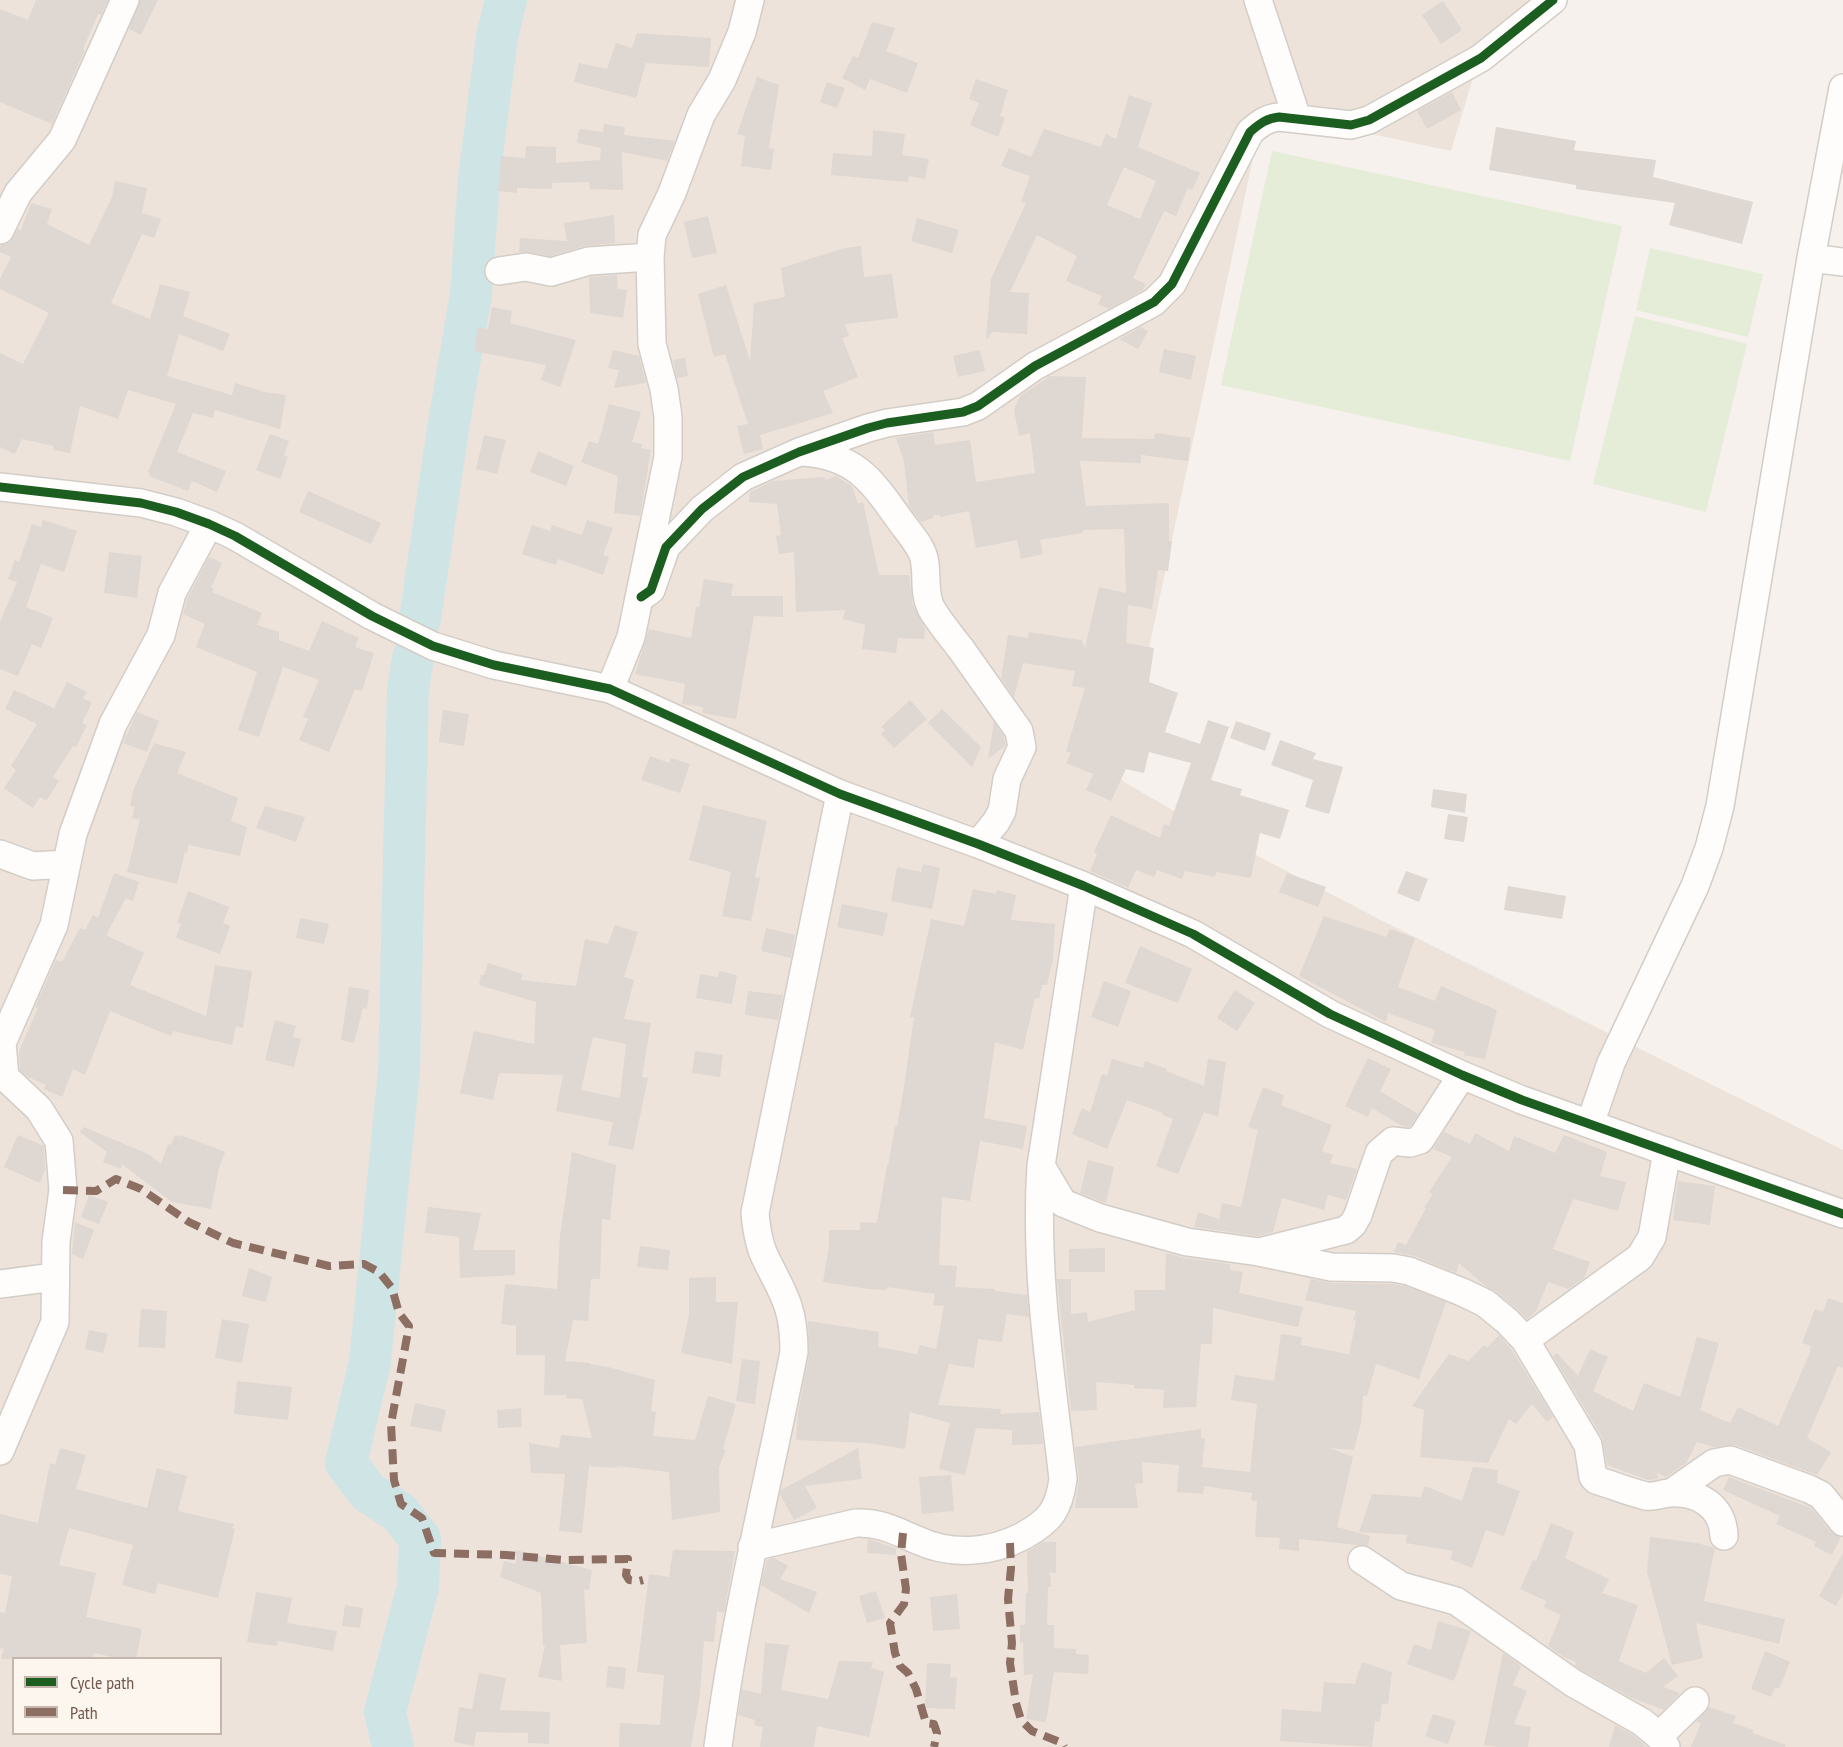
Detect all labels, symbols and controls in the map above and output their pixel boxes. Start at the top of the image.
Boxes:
legend [12,1657,222,1735]
text: Cycle path [70,1671,134,1694]
text: Path [70,1701,98,1724]

